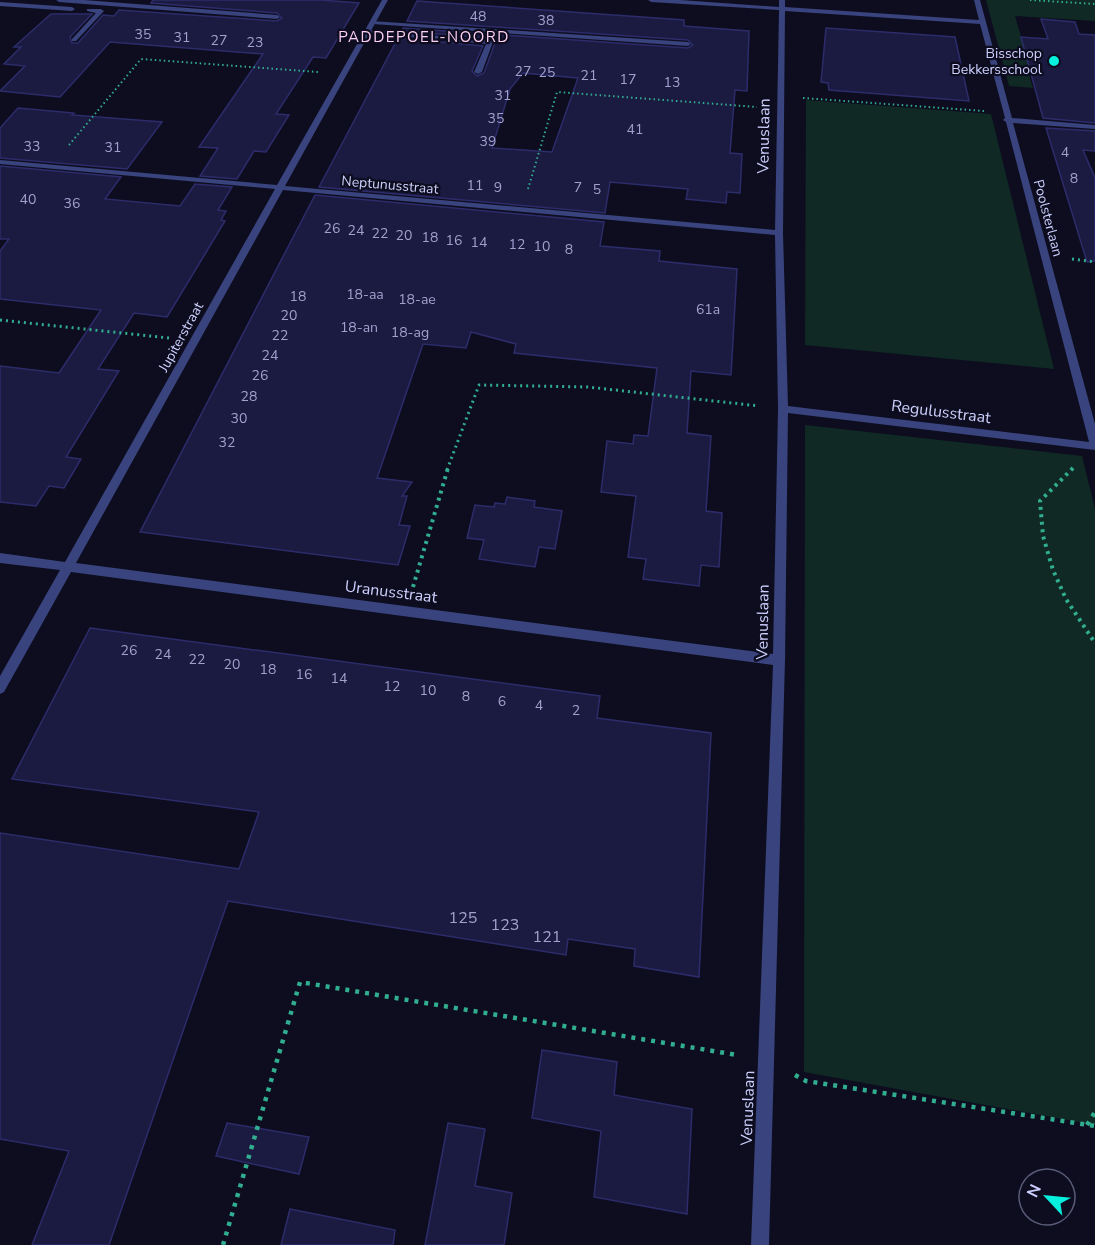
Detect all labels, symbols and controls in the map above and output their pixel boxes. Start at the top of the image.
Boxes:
house number: 48 [470,7,486,26]
house number: 38 [538,11,554,30]
house number: 35 [135,25,151,44]
district label: PADDEPOEL-NOORD [338,27,510,47]
house number: 31 [174,28,190,47]
house number: 27 [211,31,227,50]
house number: 23 [247,33,263,52]
place label: Bisschop Bekkersschool [951,44,1043,79]
marker: Bisschop Bekkersschool [1047,54,1061,68]
house number: 27 [515,62,531,81]
house number: 25 [539,63,555,82]
house number: 21 [581,66,597,85]
house number: 17 [620,70,636,89]
house number: 13 [664,73,680,92]
house number: 31 [495,86,511,105]
street label: Venuslaan [752,98,776,175]
house number: 35 [488,109,504,128]
house number: 41 [627,120,643,139]
house number: 39 [480,132,496,151]
house number: 33 [24,137,40,156]
house number: 31 [105,138,121,157]
house number: 4 [1061,143,1069,162]
house number: 8 [1070,169,1078,188]
street label: Neptunusstraat [341,171,439,199]
house number: 11 [467,176,483,195]
street label: Poolsterlaan [1029,177,1067,259]
house number: 9 [494,178,502,197]
house number: 7 [574,178,582,197]
house number: 5 [593,180,601,199]
house number: 40 [20,190,36,209]
house number: 36 [64,194,80,213]
house number: 26 [324,219,340,238]
house number: 24 [348,221,364,240]
house number: 22 [372,224,388,243]
house number: 20 [396,226,412,245]
house number: 18 [422,228,438,247]
house number: 16 [446,231,462,250]
house number: 14 [471,233,487,252]
house number: 12 [509,235,525,254]
house number: 10 [534,237,550,256]
house number: 8 [565,240,573,259]
house number: 18-aa [346,285,384,304]
house number: 18 [290,287,306,306]
house number: 18-ae [398,290,436,309]
street label: Jupiterstraat [153,299,208,376]
house number: 61a [696,300,720,319]
house number: 20 [281,306,297,325]
house number: 18-an [340,318,378,337]
house number: 18-ag [391,323,429,342]
house number: 22 [272,326,288,345]
house number: 24 [262,346,278,365]
house number: 26 [252,366,268,385]
house number: 28 [241,387,257,406]
street label: Regulusstraat [890,395,992,429]
house number: 30 [231,409,247,428]
house number: 32 [219,433,235,452]
street label: Uranusstraat [344,575,439,609]
street label: Venuslaan [751,584,775,661]
house number: 26 [121,641,137,660]
house number: 24 [155,645,171,664]
house number: 22 [189,650,205,669]
house number: 20 [224,655,240,674]
house number: 18 [260,660,276,679]
house number: 16 [296,665,312,684]
house number: 14 [331,669,347,688]
house number: 12 [384,677,400,696]
house number: 10 [420,681,436,700]
house number: 8 [462,687,470,706]
house number: 6 [498,692,506,711]
house number: 4 [535,696,543,715]
house number: 2 [572,701,580,720]
house number: 125 [449,907,477,929]
house number: 123 [491,914,519,936]
house number: 121 [533,926,561,948]
street label: Venuslaan [736,1070,760,1147]
north arrow [1017,1167,1077,1227]
text: N [1022,1181,1047,1201]

